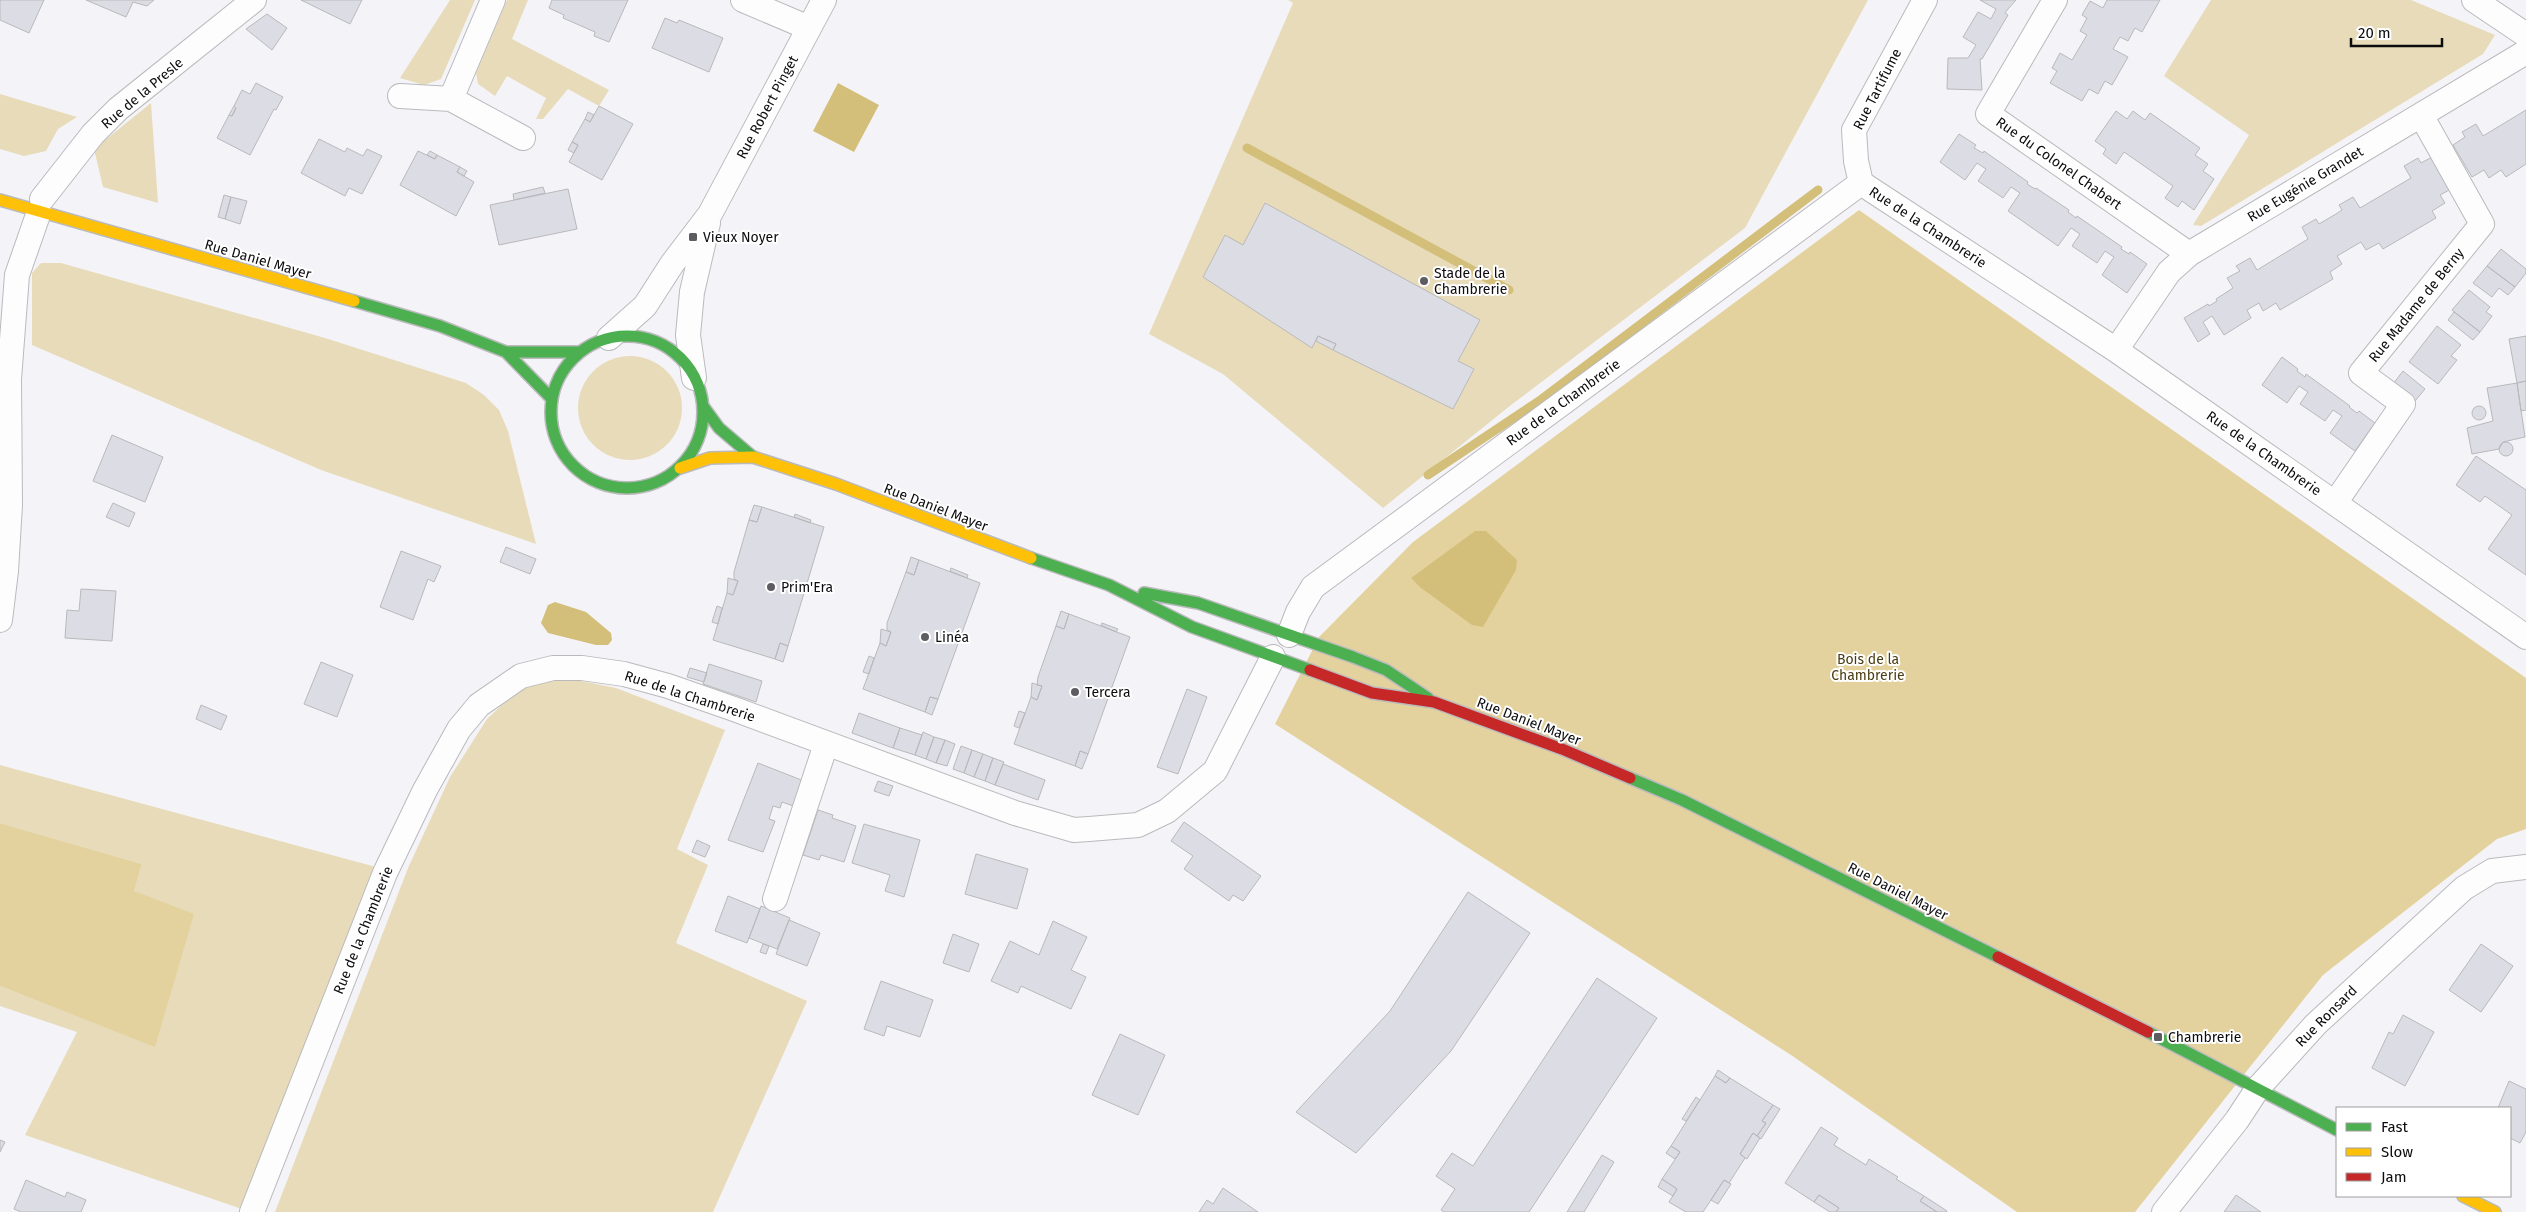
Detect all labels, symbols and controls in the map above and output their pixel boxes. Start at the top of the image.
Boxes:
scale bar [2351,15,2442,47]
text: 20 m [2358,24,2391,42]
street label: Rue Tartifume [1850,46,1905,133]
street label: Rue Robert Pinget [733,52,802,162]
street label: Rue de la Presle [98,54,187,133]
street label: Rue du Colonel Chabert [1993,114,2126,214]
street label: Rue Eugénie Grandet [2244,143,2367,226]
street label: Rue de la Chambrerie [1866,183,1990,272]
place label: Vieux Noyer [703,229,779,246]
marker: Vieux Noyer [687,231,699,243]
street label: Rue Daniel Mayer [203,236,314,283]
street label: Rue Madame de Berny [2365,245,2468,366]
place label: Stade de la Chambrerie [1434,265,1507,298]
marker: Stade de la Chambrerie [1418,275,1430,287]
street label: Rue de la Chambrerie [1503,355,1623,449]
street label: Rue de la Chambrerie [2203,407,2324,500]
street label: Rue Daniel Mayer [881,480,991,535]
place label: Prim'Era [781,579,833,596]
marker: Prim'Era [765,581,777,593]
place label: Linéa [935,629,969,646]
marker: Linéa [919,631,931,643]
park label: Bois de la Chambrerie [1831,651,1905,684]
street label: Rue de la Chambrerie [622,667,757,726]
place label: Tercera [1085,684,1131,701]
marker: Tercera [1069,686,1081,698]
street label: Rue Daniel Mayer [1474,694,1584,749]
street label: Rue Daniel Mayer [1845,859,1951,924]
street label: Rue de la Chambrerie [330,864,397,997]
street label: Rue Ronsard [2292,982,2361,1051]
place label: Chambrerie [2168,1029,2241,1046]
marker: Chambrerie [2152,1031,2164,1043]
legend [2336,1107,2511,1197]
text: Fast [2381,1118,2408,1136]
text: Slow [2381,1143,2413,1161]
text: Jam [2381,1168,2407,1186]

